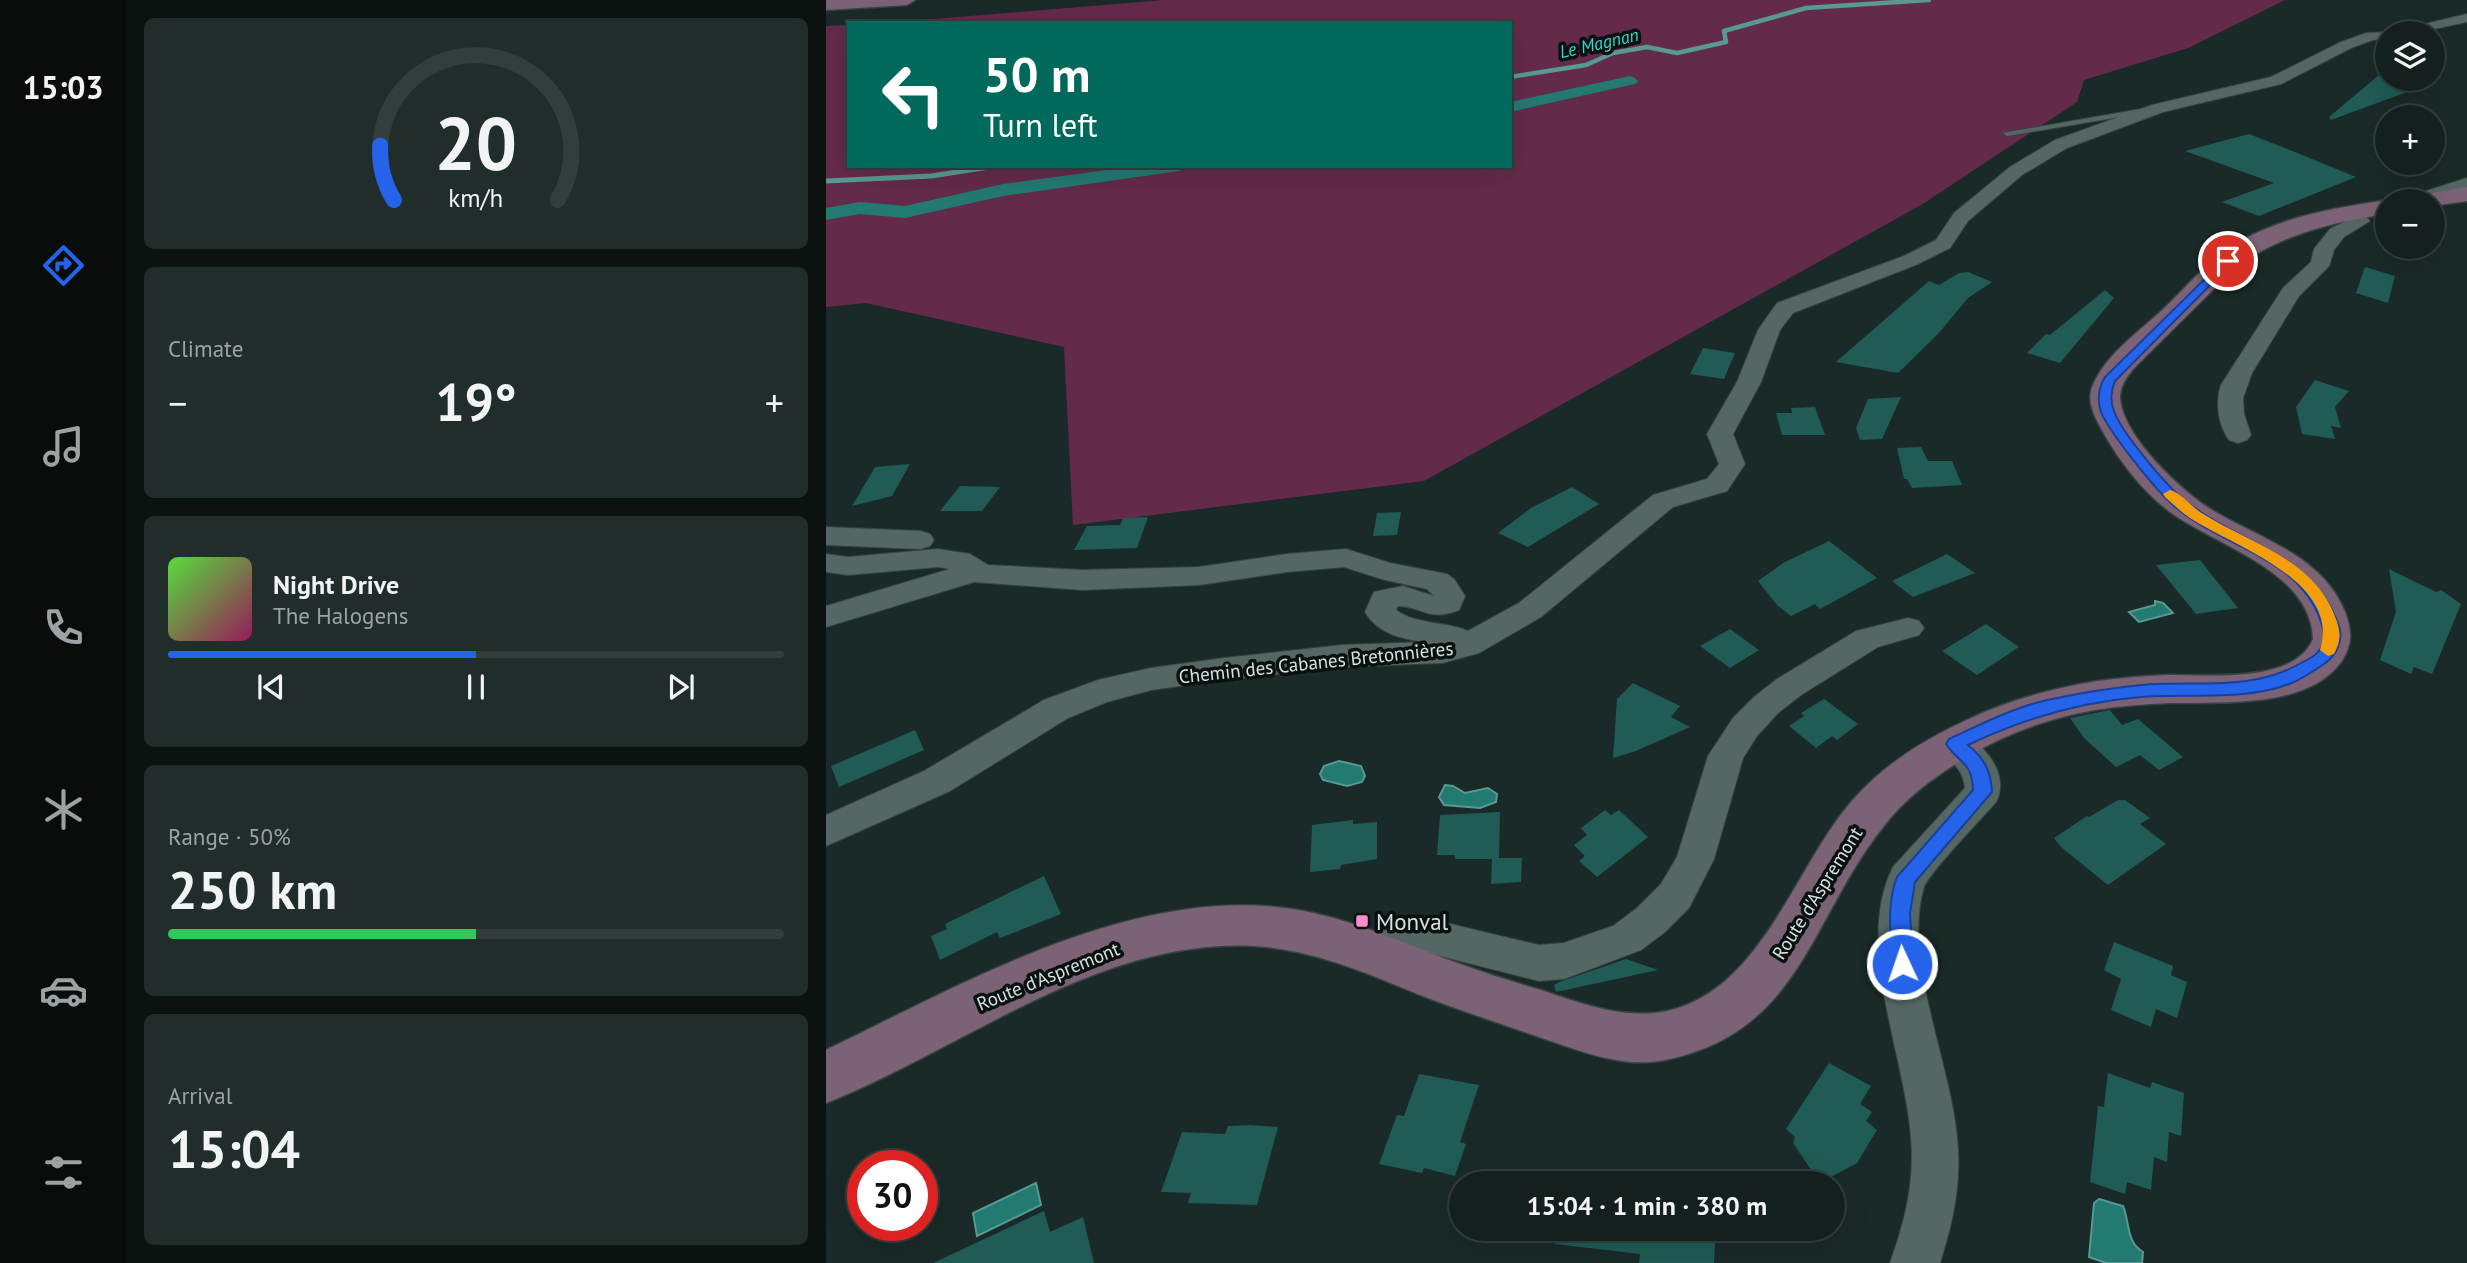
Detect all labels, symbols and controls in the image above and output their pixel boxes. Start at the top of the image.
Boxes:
map controls [2375,21,2445,259]
button: layers [2375,21,2445,91]
water label: Le Magnan [1557,23,1641,63]
text: 50 m [983,42,1090,106]
icon: left [868,49,959,140]
text: 15:03 [22,66,104,108]
text: 20 [435,96,517,190]
text: Turn left [983,104,1098,146]
button: + [2375,105,2445,175]
text: km/h [449,181,503,213]
button: − [2375,189,2445,259]
pin [2198,231,2258,291]
icon: directions [39,241,88,290]
icon: arrive [2209,242,2247,280]
text: Climate [168,334,243,363]
text: 19° [435,368,517,435]
text: − [168,378,187,427]
text: + [765,378,784,427]
icon: music [39,422,88,471]
text: Night Drive [273,568,399,601]
text: The Halogens [273,601,408,630]
icon: phone [39,603,88,652]
street label: Chemin des Cabanes Bretonnières [1178,636,1454,688]
icon: previous [252,668,290,706]
icon: pause [457,668,495,706]
icon: next [662,668,700,706]
icon: climate [39,785,88,834]
text: Range · 50% [168,822,291,851]
street label: Route d'Aspremont [1767,822,1868,964]
text: 250 km [168,856,337,923]
place label: Monval [1376,907,1449,936]
marker: Monval [1354,913,1370,929]
position arrow [1865,927,1939,1001]
street label: Route d'Aspremont [973,936,1123,1016]
icon: car [39,966,88,1015]
text: Arrival [168,1081,232,1110]
text: 15:04 [168,1115,300,1182]
icon: filters [39,1148,88,1197]
speed limit sign: 30 [847,1150,938,1241]
text: 15:04 · 1 min · 380 m [1527,1189,1767,1222]

